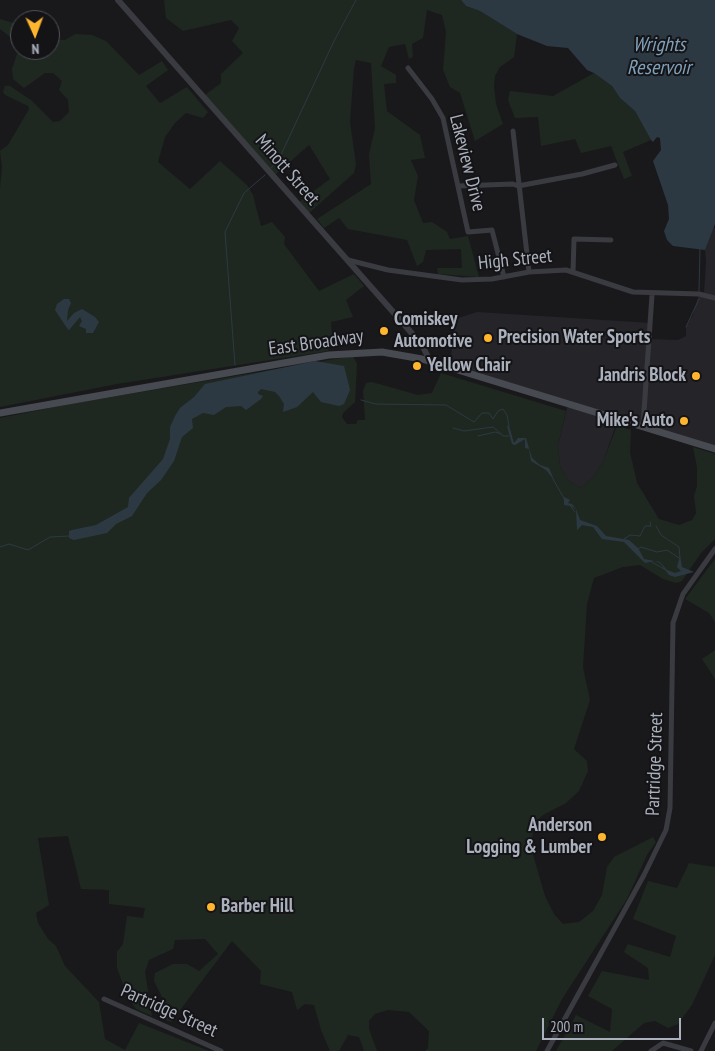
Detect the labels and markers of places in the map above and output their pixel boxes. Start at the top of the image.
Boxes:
place label: Comiskey Automotive [394,309,472,353]
marker: Comiskey Automotive [378,325,390,337]
place label: Precision Water Sports [498,327,650,349]
marker: Precision Water Sports [482,332,494,344]
place label: Yellow Chair [427,355,510,377]
marker: Yellow Chair [411,360,423,372]
place label: Jandris Block [598,365,686,387]
marker: Jandris Block [690,370,702,382]
place label: Mike's Auto [597,410,674,432]
marker: Mike's Auto [678,415,690,427]
place label: Anderson Logging & Lumber [466,815,592,859]
marker: Anderson Logging & Lumber [596,831,608,843]
place label: Barber Hill [221,896,293,918]
marker: Barber Hill [205,901,217,913]

